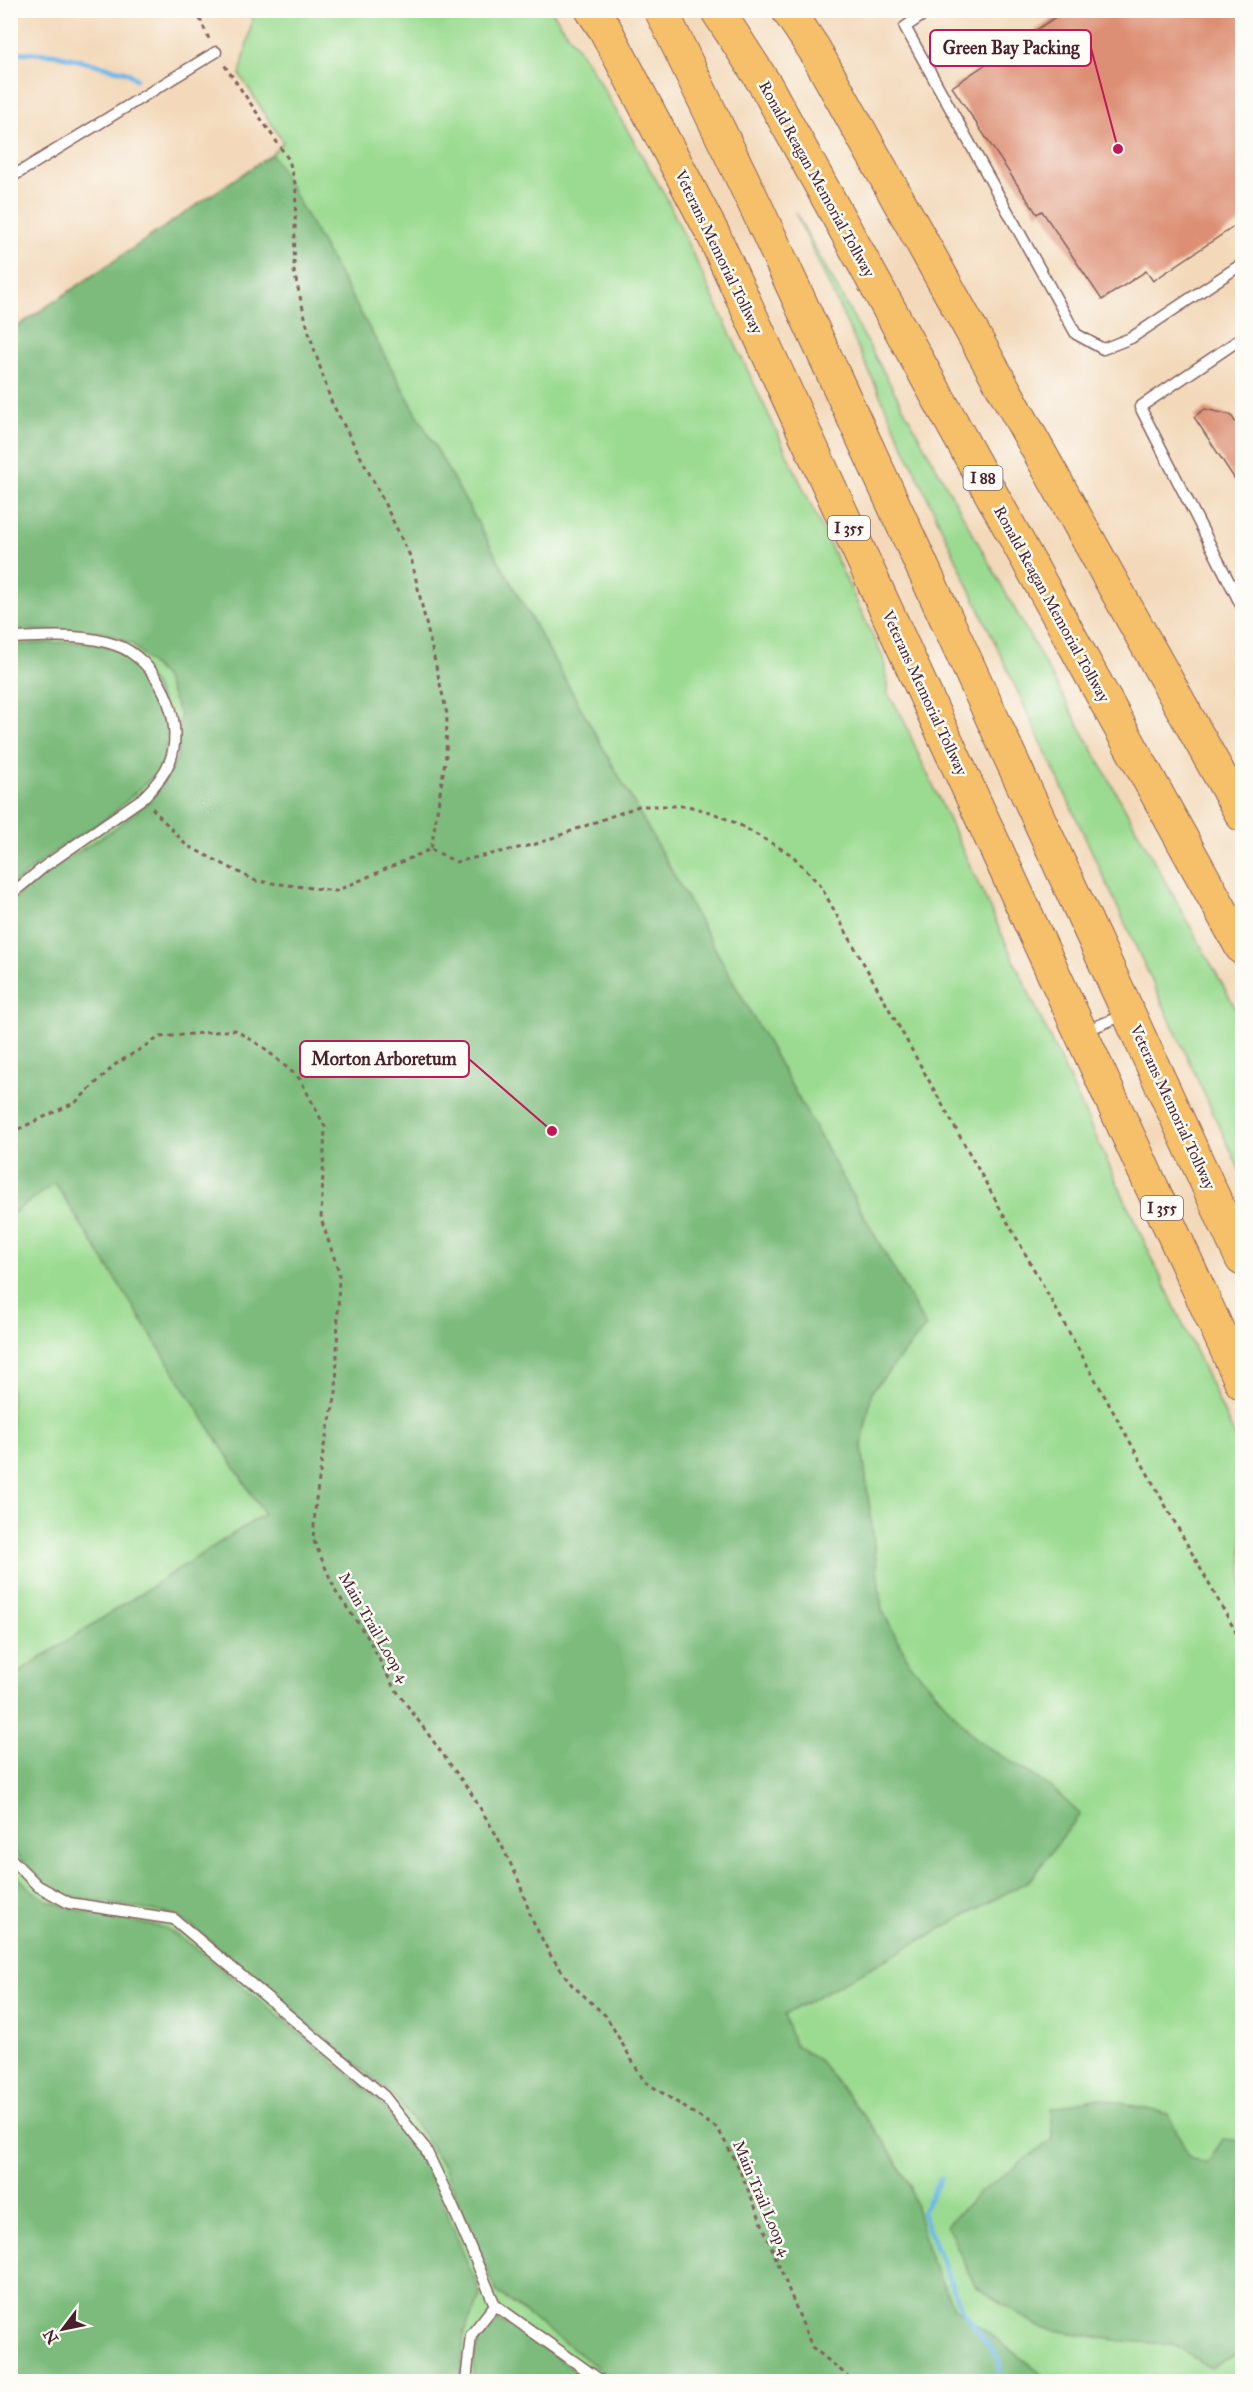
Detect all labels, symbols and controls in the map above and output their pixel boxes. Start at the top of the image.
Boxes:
callout: Green Bay Packing [930,30,1091,66]
text: Green Bay Packing [943,37,1080,60]
street label: Ronald Reagan Memorial Tollway [754,78,879,281]
street label: Veterans Memorial Tollway [671,166,767,337]
road number: I 88 [964,466,1002,490]
street label: Ronald Reagan Memorial Tollway [989,503,1114,706]
road number: I 355 [828,516,870,540]
street label: Veterans Memorial Tollway [878,607,972,779]
street label: Veterans Memorial Tollway [1126,1021,1220,1193]
callout: Morton Arboretum [300,1041,469,1077]
text: Morton Arboretum [311,1048,458,1070]
road number: I 355 [1141,1196,1183,1220]
street label: Main Trail Loop 4 [335,1569,414,1686]
street label: Main Trail Loop 4 [729,2137,795,2260]
north arrow [33,2299,93,2359]
text: N [39,2326,62,2347]

